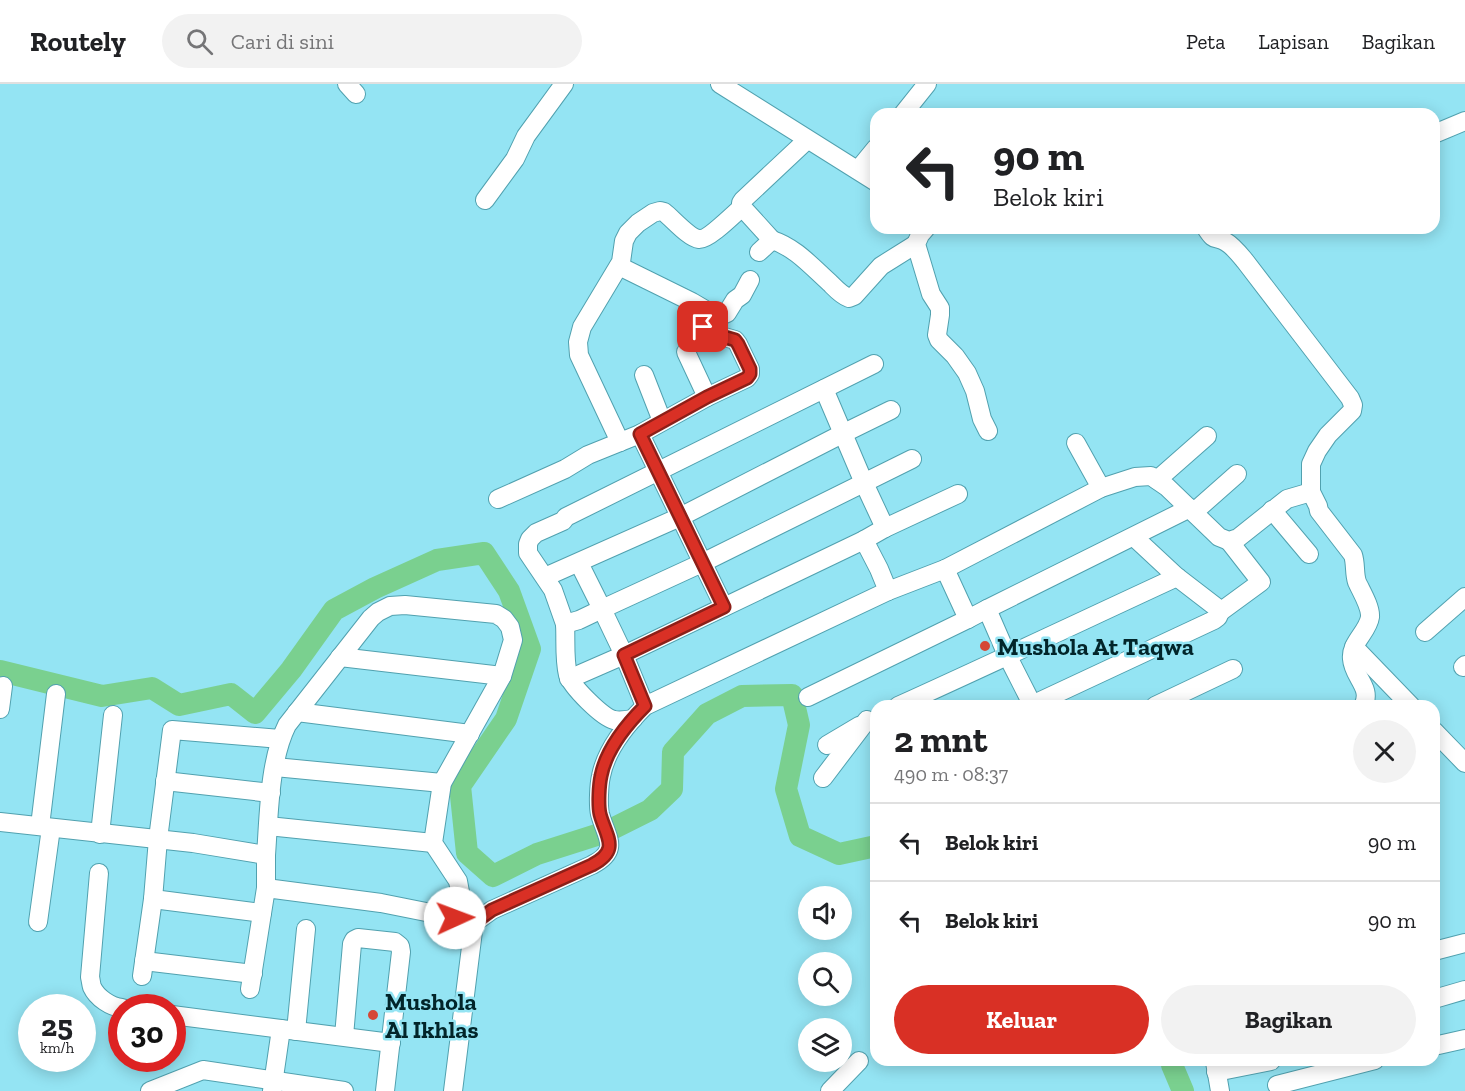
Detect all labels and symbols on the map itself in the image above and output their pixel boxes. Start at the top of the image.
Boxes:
pin [677,301,728,352]
place label: Mushola At Taqwa [997,632,1194,661]
marker: Mushola At Taqwa [978,639,992,653]
position arrow [423,886,487,950]
place label: Mushola Al Ikhlas [385,987,478,1044]
speed limit sign: 30 [108,994,186,1072]
marker: Mushola Al Ikhlas [366,1008,380,1022]

